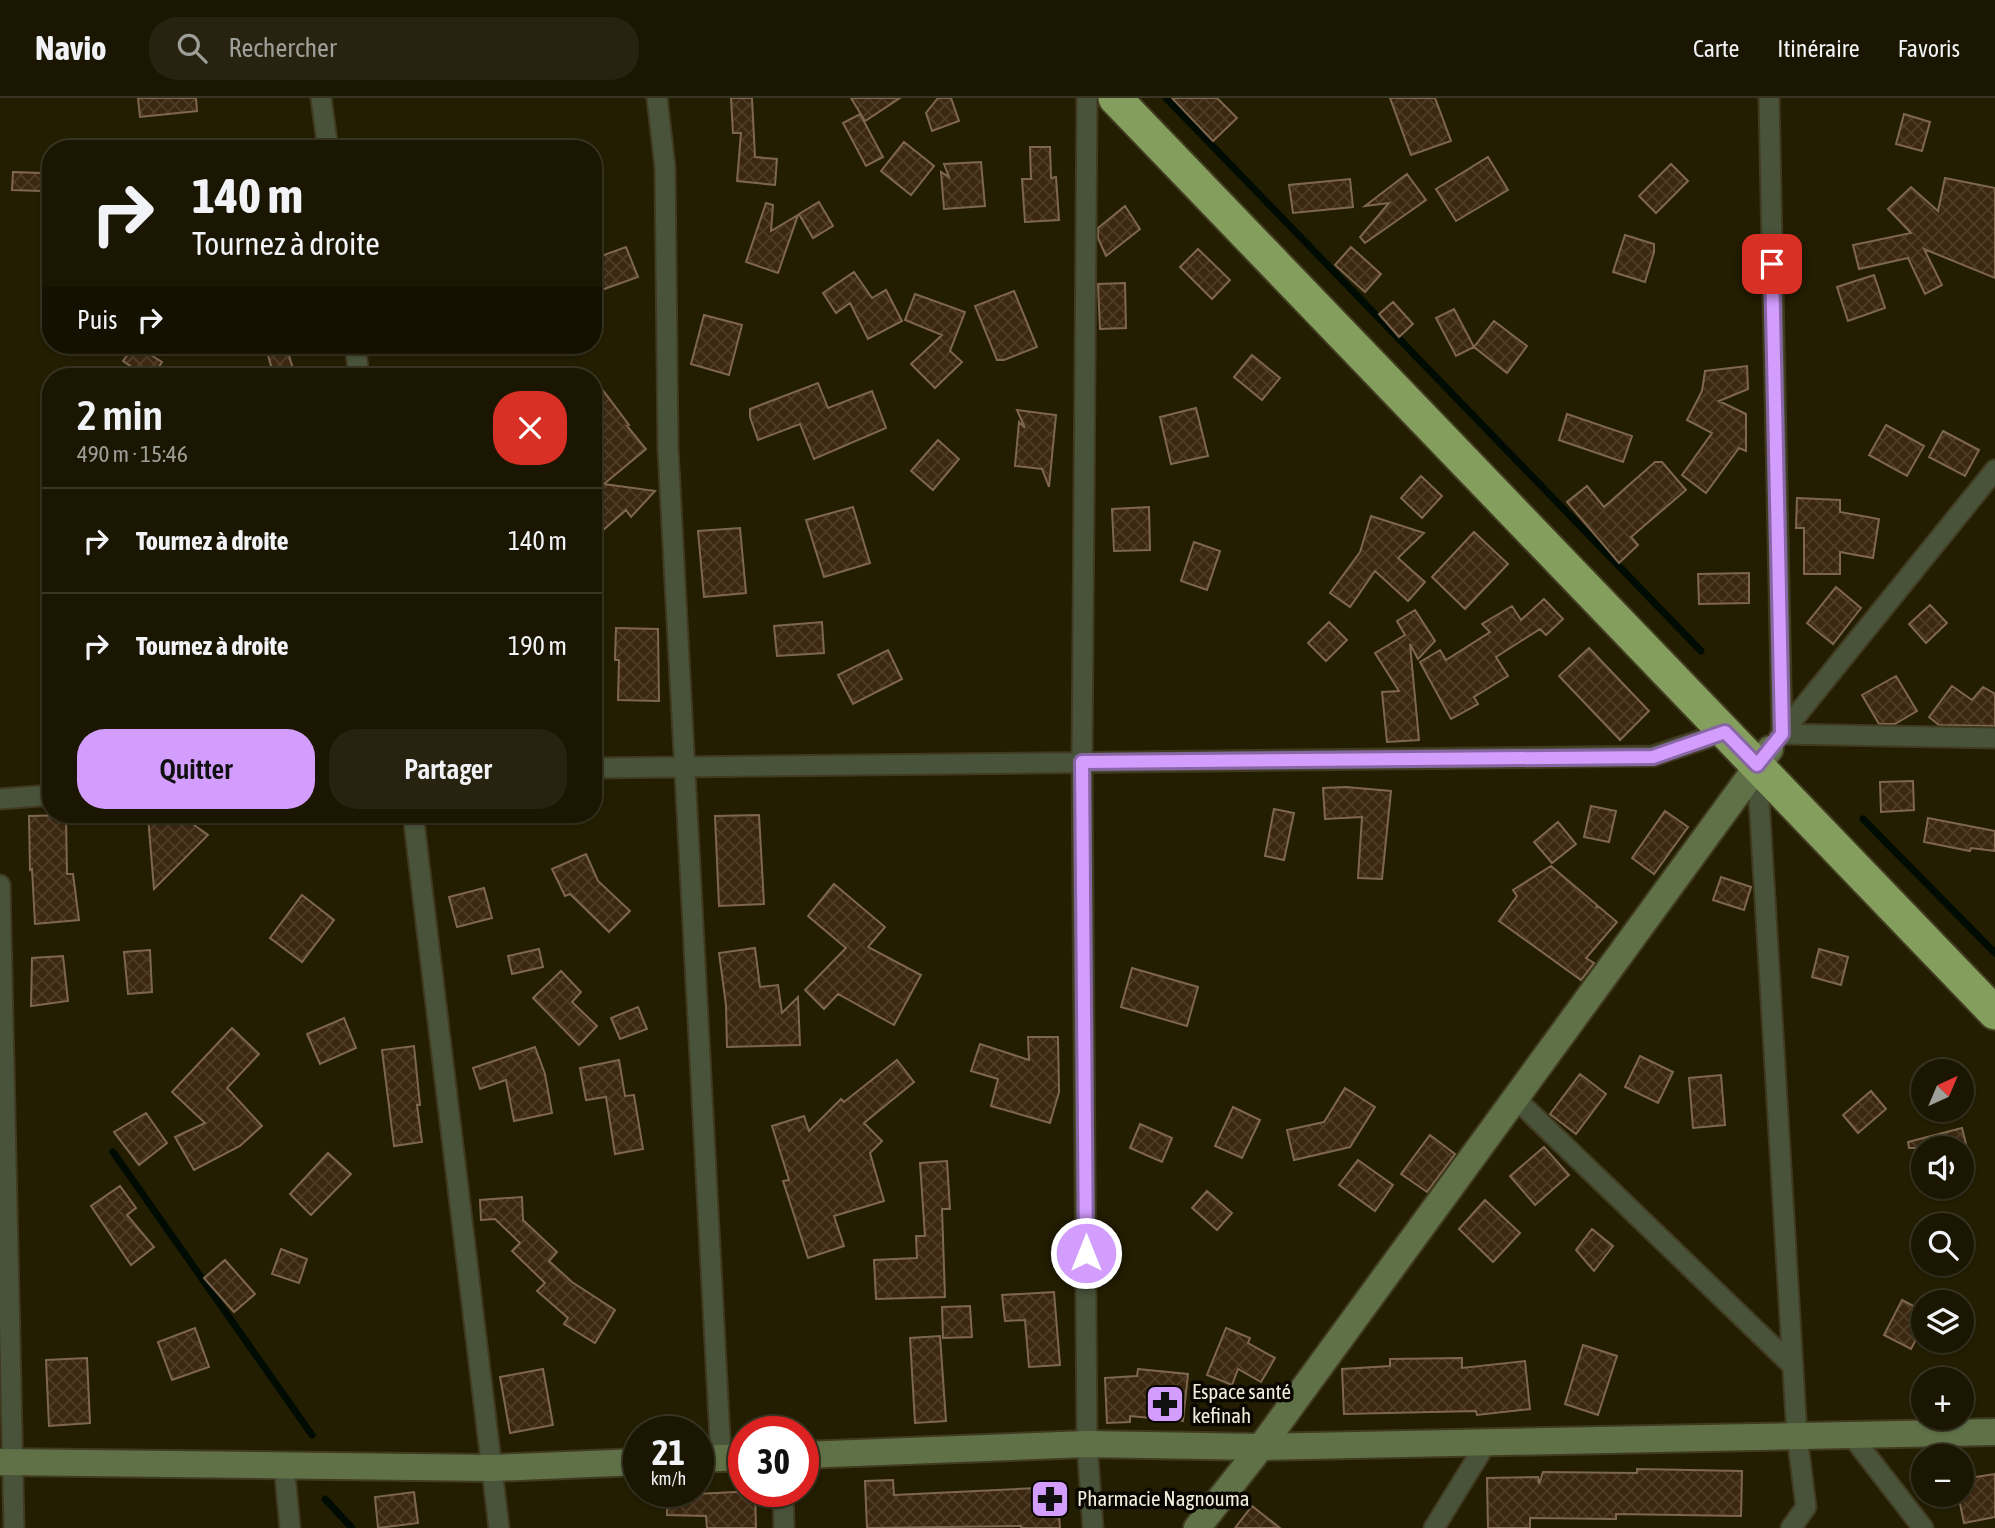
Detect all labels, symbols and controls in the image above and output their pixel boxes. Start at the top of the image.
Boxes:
search box [149,17,639,80]
text: Navio [35,29,107,67]
icon: search [173,29,211,67]
text: Rechercher [229,33,337,63]
text: Carte [1693,35,1739,62]
text: Itinéraire [1777,35,1860,62]
text: Favoris [1898,35,1960,62]
text: 140 m [192,167,303,223]
icon: right [77,168,168,259]
text: Tournez à droite [192,225,380,262]
pin [1742,234,1802,294]
icon: arrive [1753,245,1791,283]
icon: right [131,301,169,339]
text: Puis [77,305,117,335]
text: 2 min [77,391,163,439]
button: close [493,391,567,465]
text: 490 m · 15:46 [77,441,188,467]
icon: right [77,522,115,560]
text: Tournez à droite [136,526,289,556]
text: 140 m [508,526,567,556]
icon: right [77,627,115,665]
text: Tournez à droite [136,631,289,661]
text: 190 m [508,631,567,661]
button: Quitter [77,729,315,809]
button: Partager [329,729,567,809]
north arrow [1911,1059,1974,1122]
map controls [1911,1059,1974,1507]
button: sound [1911,1136,1974,1199]
button: search [1911,1213,1974,1276]
position arrow [1049,1216,1123,1290]
button: layers [1911,1290,1974,1353]
button: + [1911,1367,1974,1430]
place label: Espace santé kefinah [1192,1379,1291,1427]
pharmacy icon: Espace santé kefinah [1144,1383,1186,1425]
speed limit sign: 30 [728,1416,819,1507]
text: 21 [652,1432,685,1472]
button: − [1911,1444,1974,1507]
text: km/h [651,1468,686,1489]
pharmacy icon: Pharmacie Nagnouma [1029,1478,1071,1520]
place label: Pharmacie Nagnouma [1077,1486,1250,1510]

